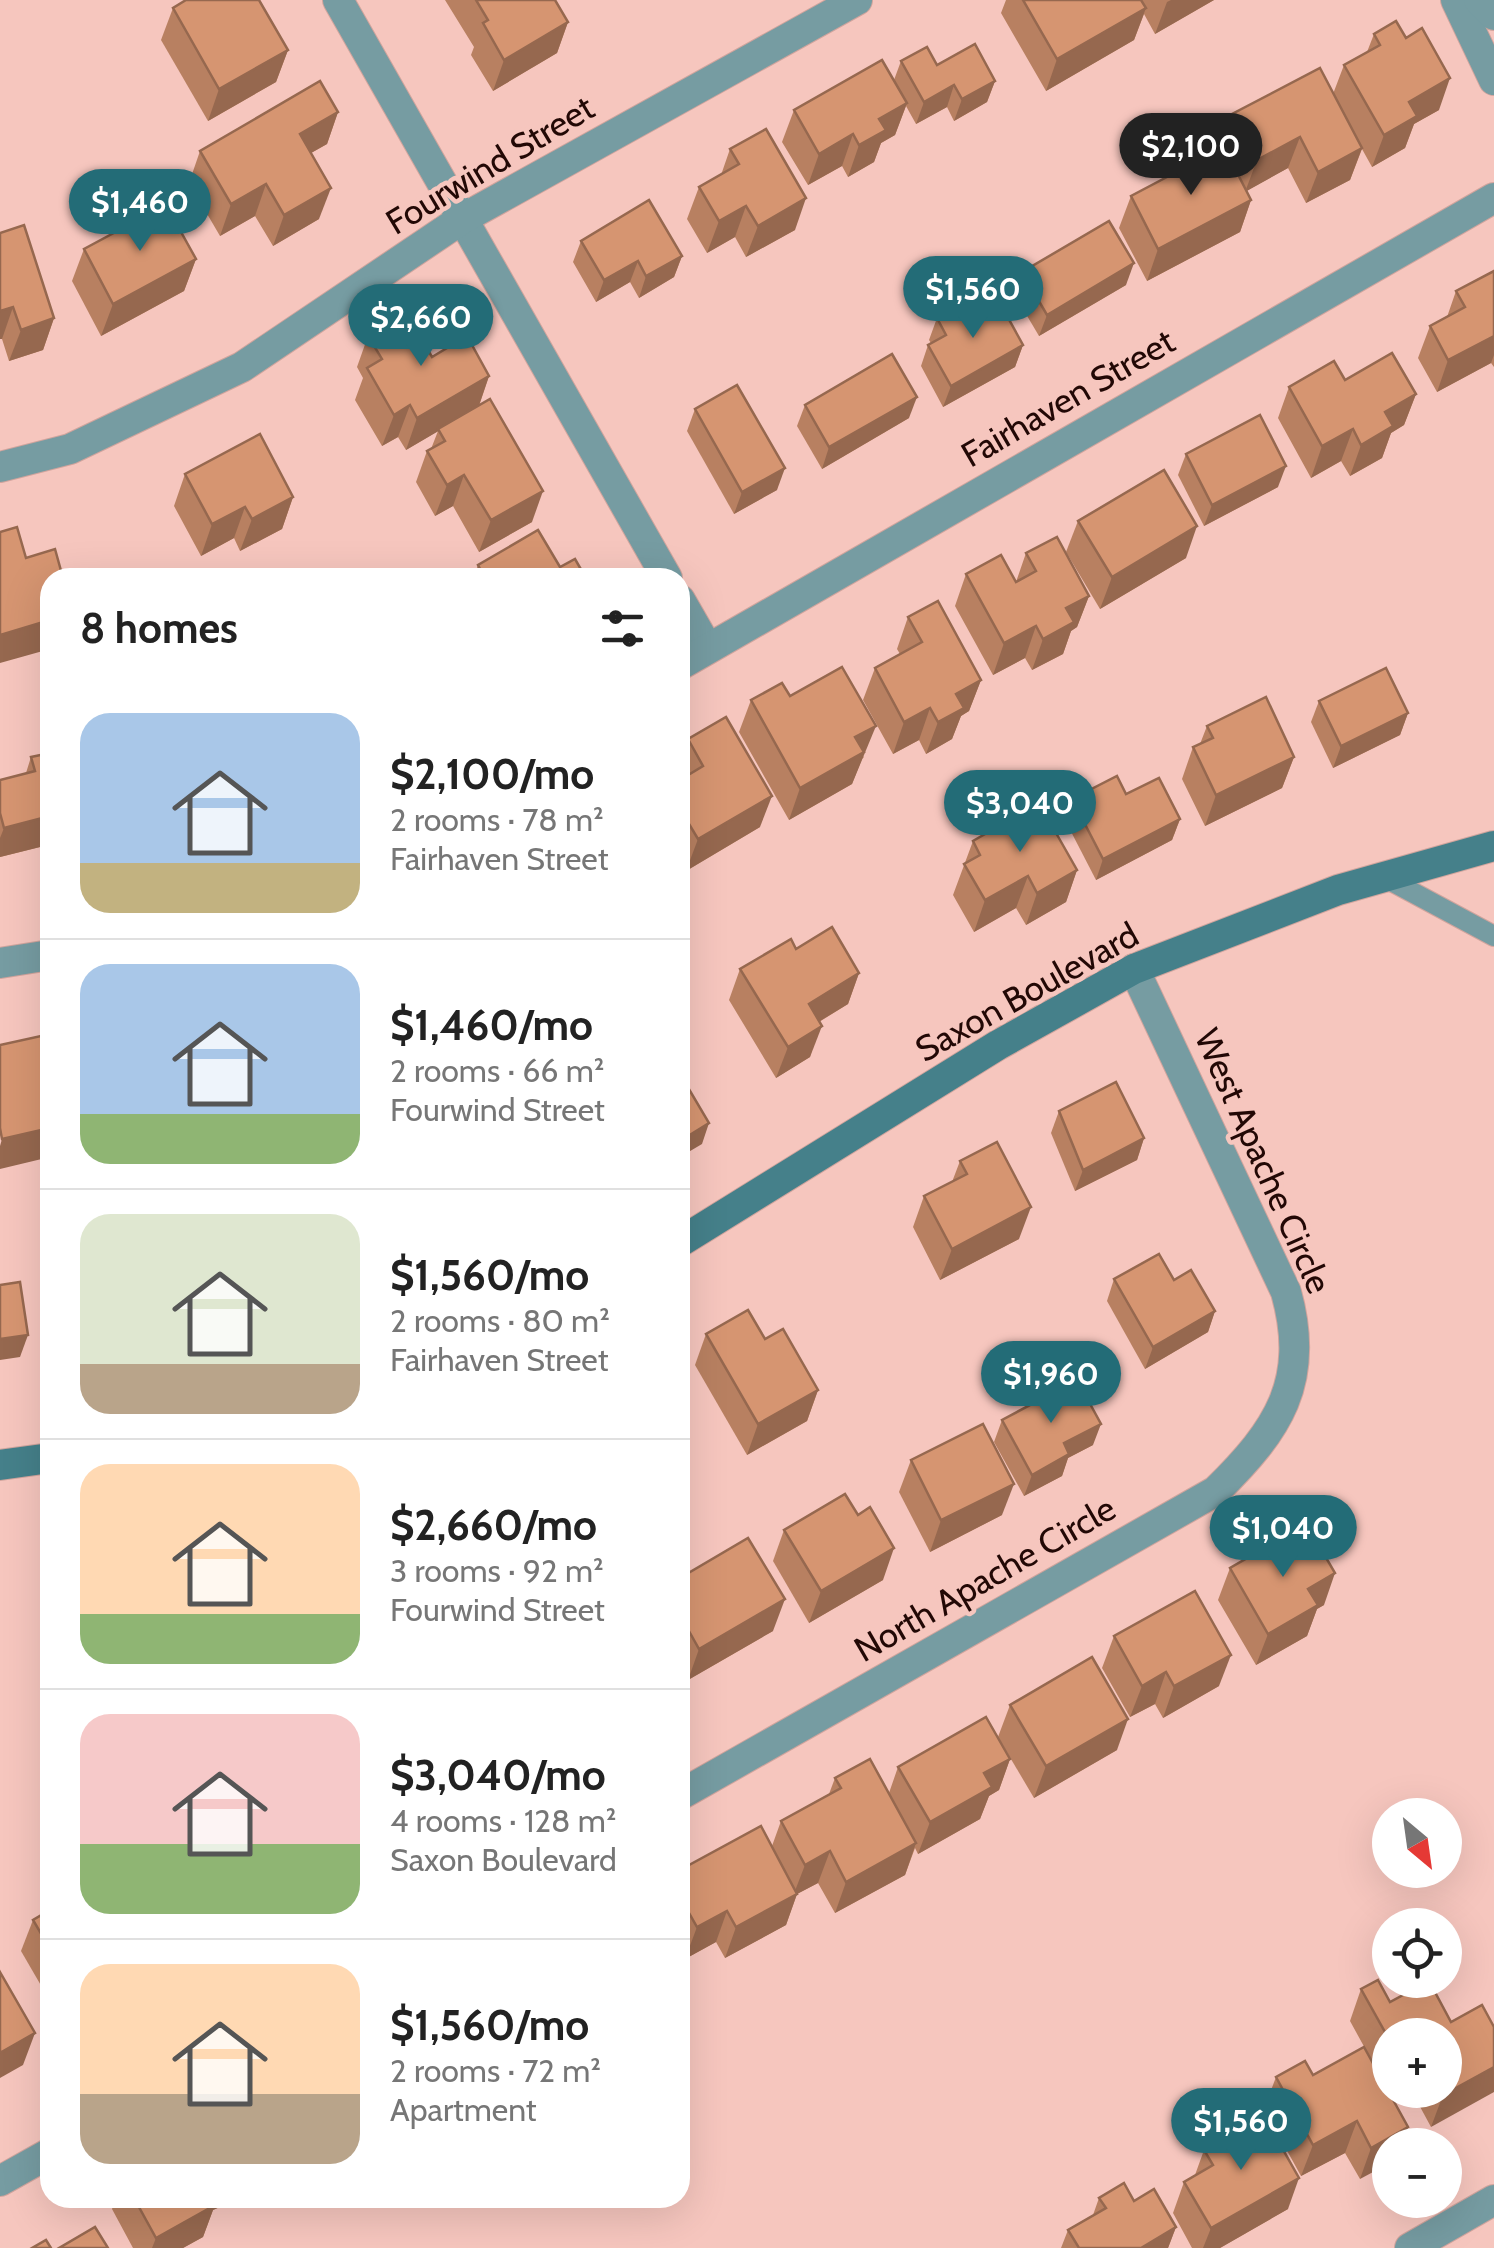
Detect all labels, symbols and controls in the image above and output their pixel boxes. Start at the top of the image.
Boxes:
street label: Fourwind Street [378,86,602,244]
pin: $2,100 [1110,113,1272,198]
text: $2,100 [1141,126,1241,165]
pin: $1,460 [59,169,221,254]
text: $1,460 [91,182,189,221]
pin: $1,560 [892,256,1054,341]
text: $1,560 [925,269,1021,308]
pin: $2,660 [340,284,502,369]
text: $2,660 [370,297,472,336]
street label: Fairhaven Street [954,319,1182,476]
icon: filters [595,601,650,656]
text: 8 homes [80,602,238,654]
text: $2,100/mo [390,748,594,800]
icon: home [160,753,280,873]
pin: $3,040 [939,770,1101,855]
text: $3,040 [966,783,1074,822]
text: 2 rooms · 78 m² [390,800,604,839]
text: Fairhaven Street [390,839,608,878]
street label: Saxon Boulevard [908,913,1146,1071]
text: $1,460/mo [390,999,593,1051]
icon: home [160,1004,280,1124]
street label: West Apache Circle [1186,1022,1341,1300]
text: 2 rooms · 66 m² [390,1051,604,1090]
text: Fourwind Street [390,1090,605,1129]
text: $1,560/mo [390,1249,589,1301]
icon: home [160,1254,280,1374]
text: 2 rooms · 80 m² [390,1301,610,1340]
text: Fairhaven Street [390,1340,608,1379]
pin: $1,960 [970,1341,1132,1426]
text: $1,960 [1003,1354,1099,1393]
street label: North Apache Circle [847,1486,1123,1671]
pin: $1,040 [1202,1495,1364,1580]
text: $2,660/mo [390,1499,597,1551]
icon: home [160,1504,280,1624]
text: $1,040 [1232,1508,1334,1547]
text: 3 rooms · 92 m² [390,1551,604,1590]
text: Fourwind Street [390,1590,605,1629]
text: $3,040/mo [390,1749,606,1801]
icon: home [160,1754,280,1874]
north arrow [1372,1798,1462,1888]
map controls [1372,1798,1462,2218]
text: 4 rooms · 128 m² [390,1801,616,1840]
text: Saxon Boulevard [390,1840,617,1879]
button: locate [1372,1908,1462,1998]
text: $1,560/mo [390,1999,589,2051]
icon: home [160,2004,280,2124]
button: + [1372,2018,1462,2108]
text: 2 rooms · 72 m² [390,2051,601,2090]
pin: $1,560 [1160,2088,1322,2173]
text: Apartment [390,2090,537,2129]
text: $1,560 [1193,2101,1289,2140]
button: − [1372,2128,1462,2218]

